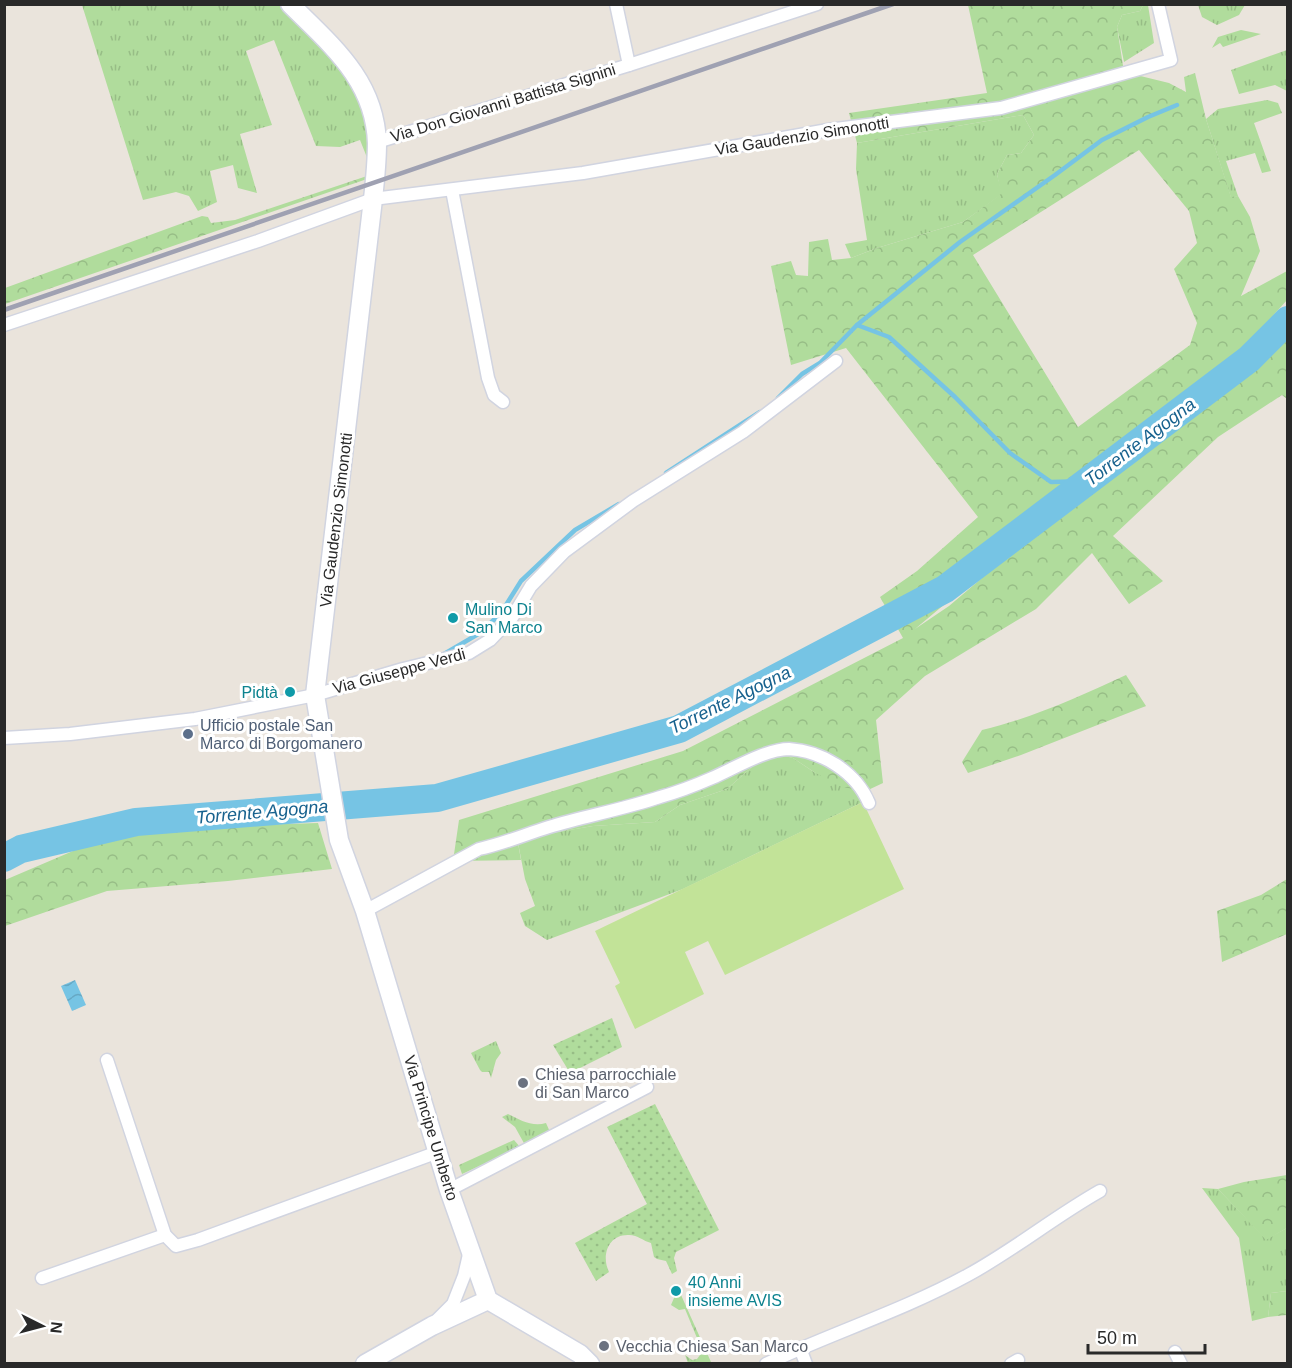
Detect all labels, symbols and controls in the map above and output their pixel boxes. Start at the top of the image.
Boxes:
street label: Via Don Giovanni Battista Signini [388,61,618,145]
street label: Via Gaudenzio Simonotti [714,114,890,158]
water label: Torrente Agogna [1081,394,1199,490]
street label: Via Gaudenzio Simonotti [317,432,355,608]
place label: Mulino Di San Marco [465,601,542,636]
marker: Mulino Di San Marco [446,611,460,625]
street label: Via Giuseppe Verdi [331,645,467,697]
water label: Torrente Agogna [666,662,794,738]
place label: Pidtà [242,684,278,701]
marker: Pidtà [283,685,297,699]
place label: Ufficio postale San Marco di Borgomanero [200,717,363,752]
marker: Ufficio postale San Marco di Borgomanero [181,727,195,741]
water label: Torrente Agogna [195,796,329,828]
street label: Via Principe Umberto [401,1053,461,1203]
place label: Chiesa parrocchiale di San Marco [535,1066,677,1101]
marker: Chiesa parrocchiale di San Marco [516,1076,530,1090]
place label: 40 Anni insieme AVIS [688,1274,782,1309]
marker: 40 Anni insieme AVIS [669,1284,683,1298]
north arrow [12,1296,72,1356]
scale bar [1088,1317,1205,1355]
text: N [47,1321,65,1334]
text: 50 m [1097,1328,1137,1348]
place label: Vecchia Chiesa San Marco [616,1338,808,1355]
marker: Vecchia Chiesa San Marco [597,1339,611,1353]

